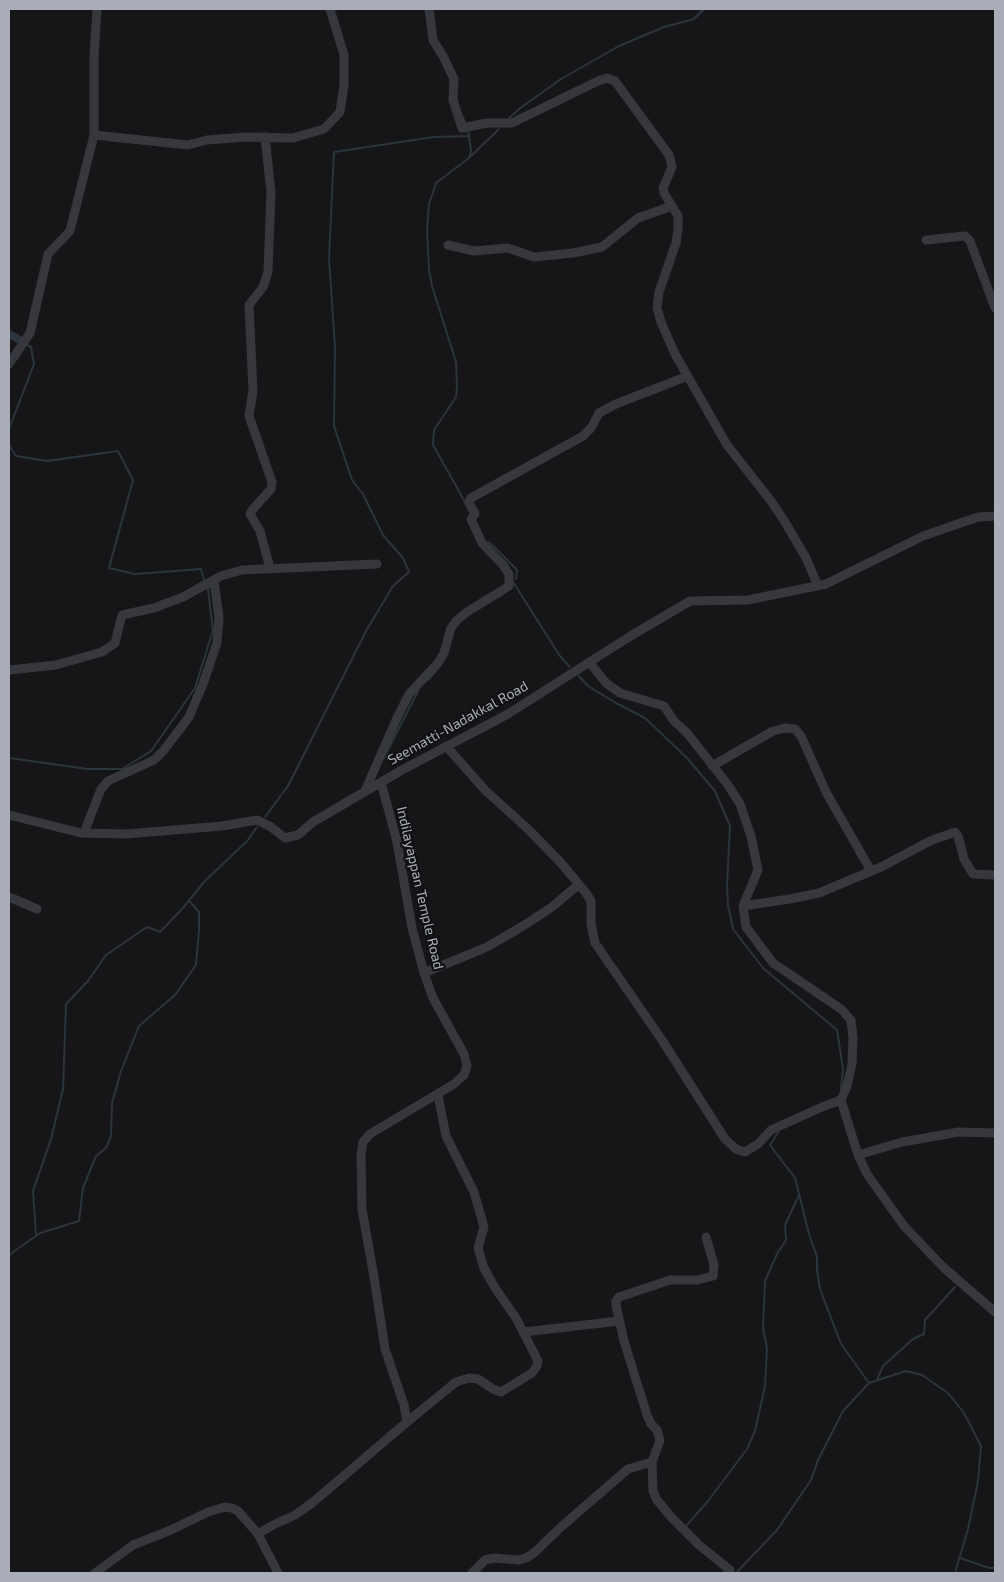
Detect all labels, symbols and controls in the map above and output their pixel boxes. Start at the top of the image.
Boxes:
street label: Seematti-Nadakkal Road [385,677,531,769]
street label: Indilayappan Temple Road [393,805,447,971]

